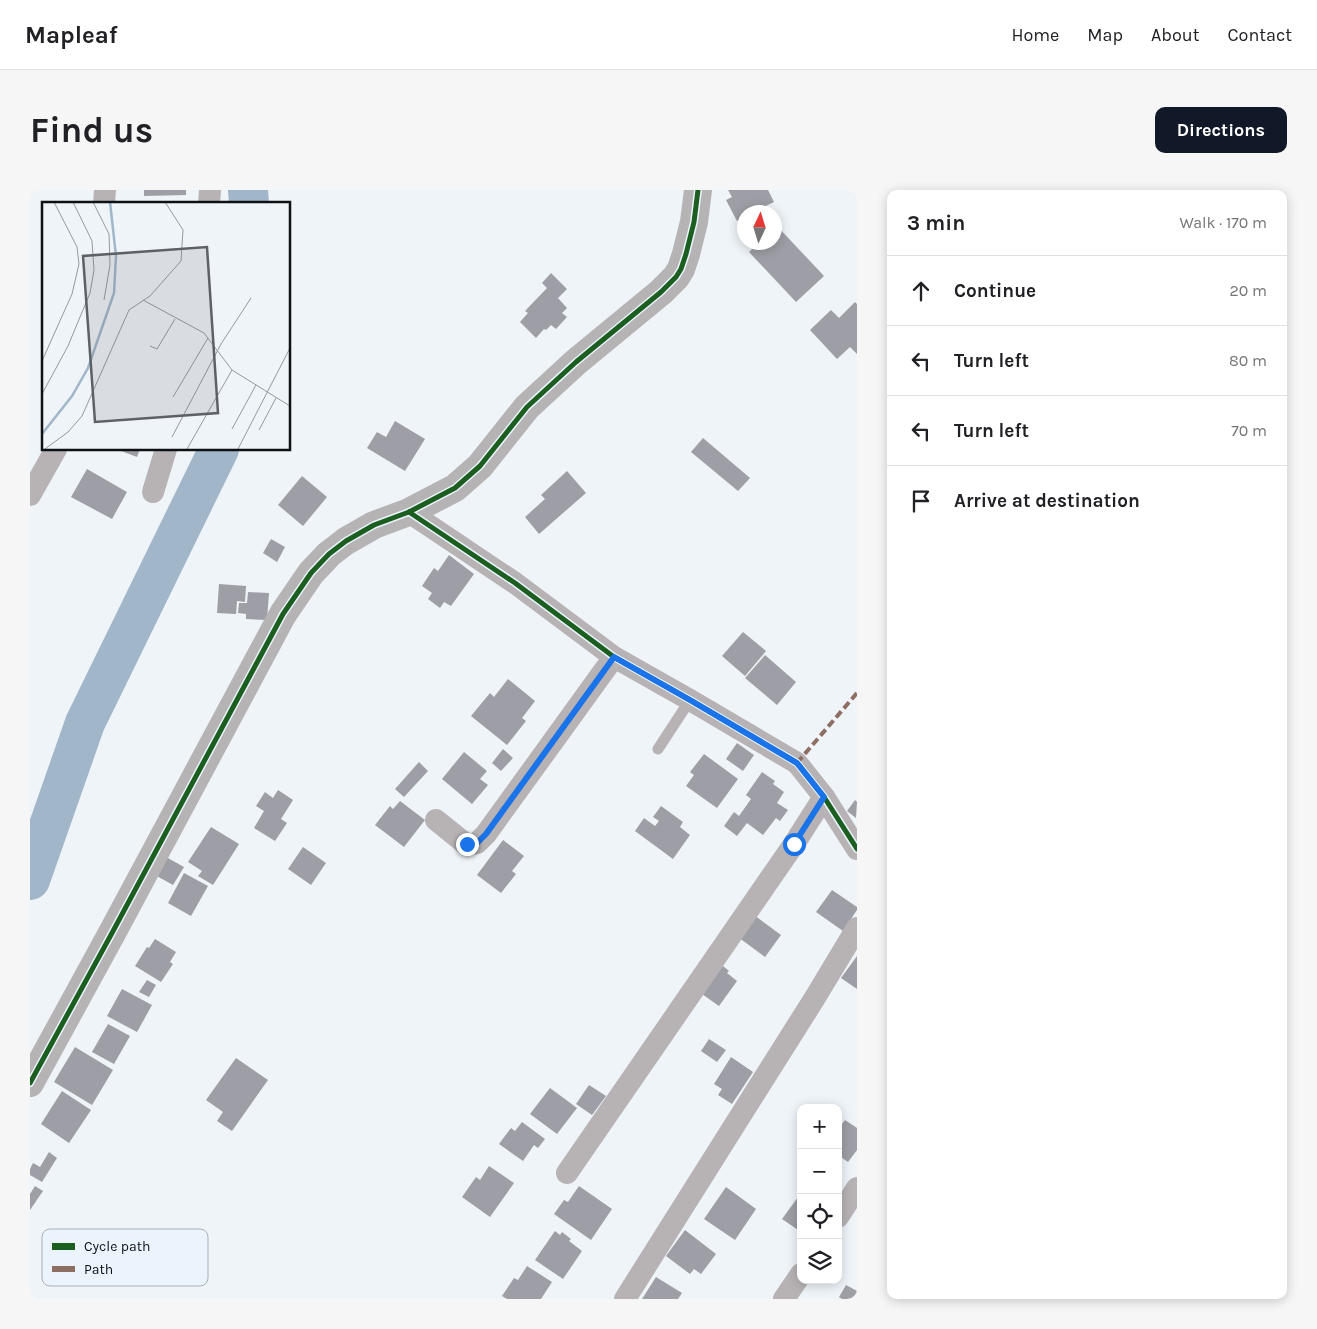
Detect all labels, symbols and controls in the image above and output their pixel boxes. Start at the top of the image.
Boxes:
text: Mapleaf [25,21,118,49]
text: Home [1011,24,1059,46]
text: Map [1087,24,1123,46]
text: About [1151,24,1200,46]
text: Contact [1228,24,1292,46]
button: Directions [1155,107,1287,153]
text: Find us [30,110,153,151]
inset map [42,202,290,450]
north arrow [737,205,782,250]
text: 3 min [907,211,965,235]
text: Walk · 170 m [1179,213,1267,232]
icon: ahead [907,277,935,305]
text: Continue [954,280,1036,302]
text: 20 m [1229,281,1267,300]
icon: left [907,347,935,375]
text: Turn left [954,350,1029,372]
text: 80 m [1229,351,1267,370]
icon: left [907,417,935,445]
text: Turn left [954,420,1029,442]
text: 70 m [1231,421,1267,440]
icon: arrive [907,487,935,515]
text: Arrive at destination [954,490,1140,512]
route end [456,833,479,856]
route start [783,833,806,856]
map controls [797,1104,842,1284]
button: + [797,1104,842,1149]
button: − [797,1149,842,1194]
button: locate [797,1194,842,1239]
legend [42,1229,208,1286]
text: Cycle path [84,1238,150,1255]
button: layers [797,1239,842,1284]
text: Path [84,1261,113,1278]

